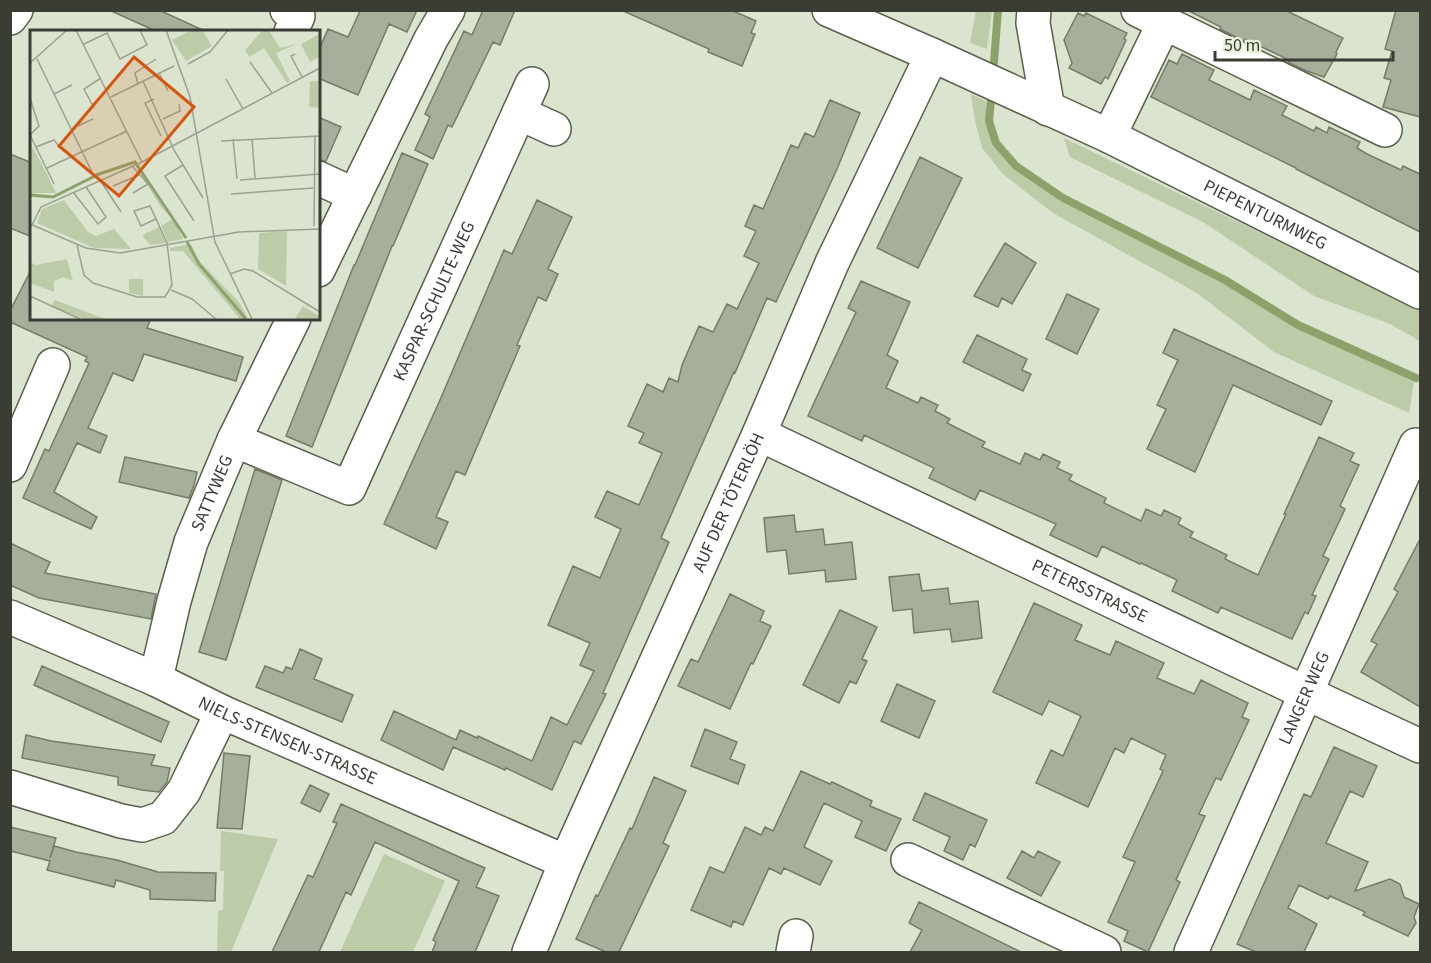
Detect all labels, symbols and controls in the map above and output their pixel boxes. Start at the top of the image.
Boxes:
scale bar [1215,24,1394,62]
inset map [30,30,320,320]
text: 50 m [1224,33,1260,58]
street label: PIEPENTURMWEG [1199,173,1331,256]
street label: KASPAR-SCHULTE-WEG [387,217,481,385]
street label: AUF DER TÖTERLÖH [686,429,771,576]
street label: SATTYWEG [184,451,239,535]
street label: PETERSSTRASSE [1028,552,1152,629]
street label: LANGER WEG [1272,647,1335,748]
street label: NIELS-STENSEN-STRASSE [194,690,381,791]

